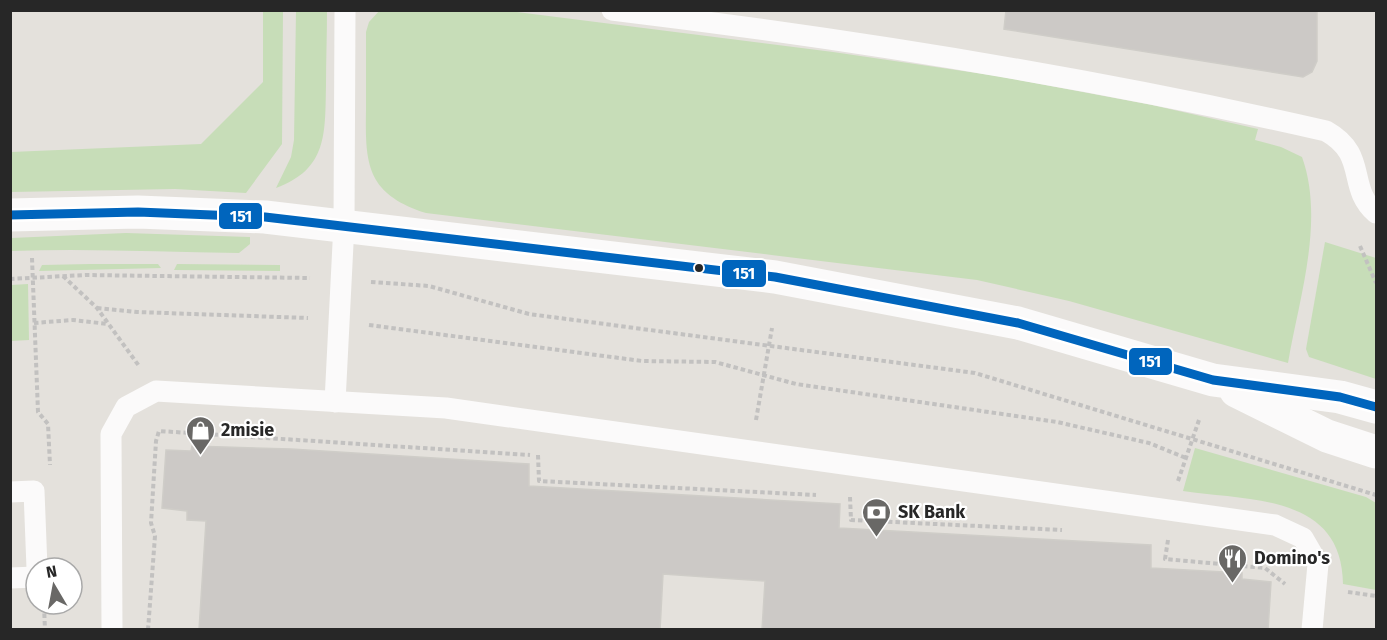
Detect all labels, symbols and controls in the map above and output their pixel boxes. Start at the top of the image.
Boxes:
line badge: 151 [218,202,263,230]
text: 151 [230,207,252,226]
line badge: 151 [721,259,767,288]
unlabelled marker [693,262,705,274]
text: 151 [733,264,755,283]
line badge: 151 [1128,347,1173,376]
text: 151 [1139,352,1161,371]
shop icon: 2misie [184,414,216,456]
place label: 2misie [221,419,274,441]
bank icon: SK Bank [861,496,893,538]
place label: SK Bank [898,501,966,523]
restaurant icon: Domino's [1217,542,1249,584]
place label: Domino's [1254,547,1330,569]
north arrow [24,556,84,616]
text: N [45,561,58,582]

